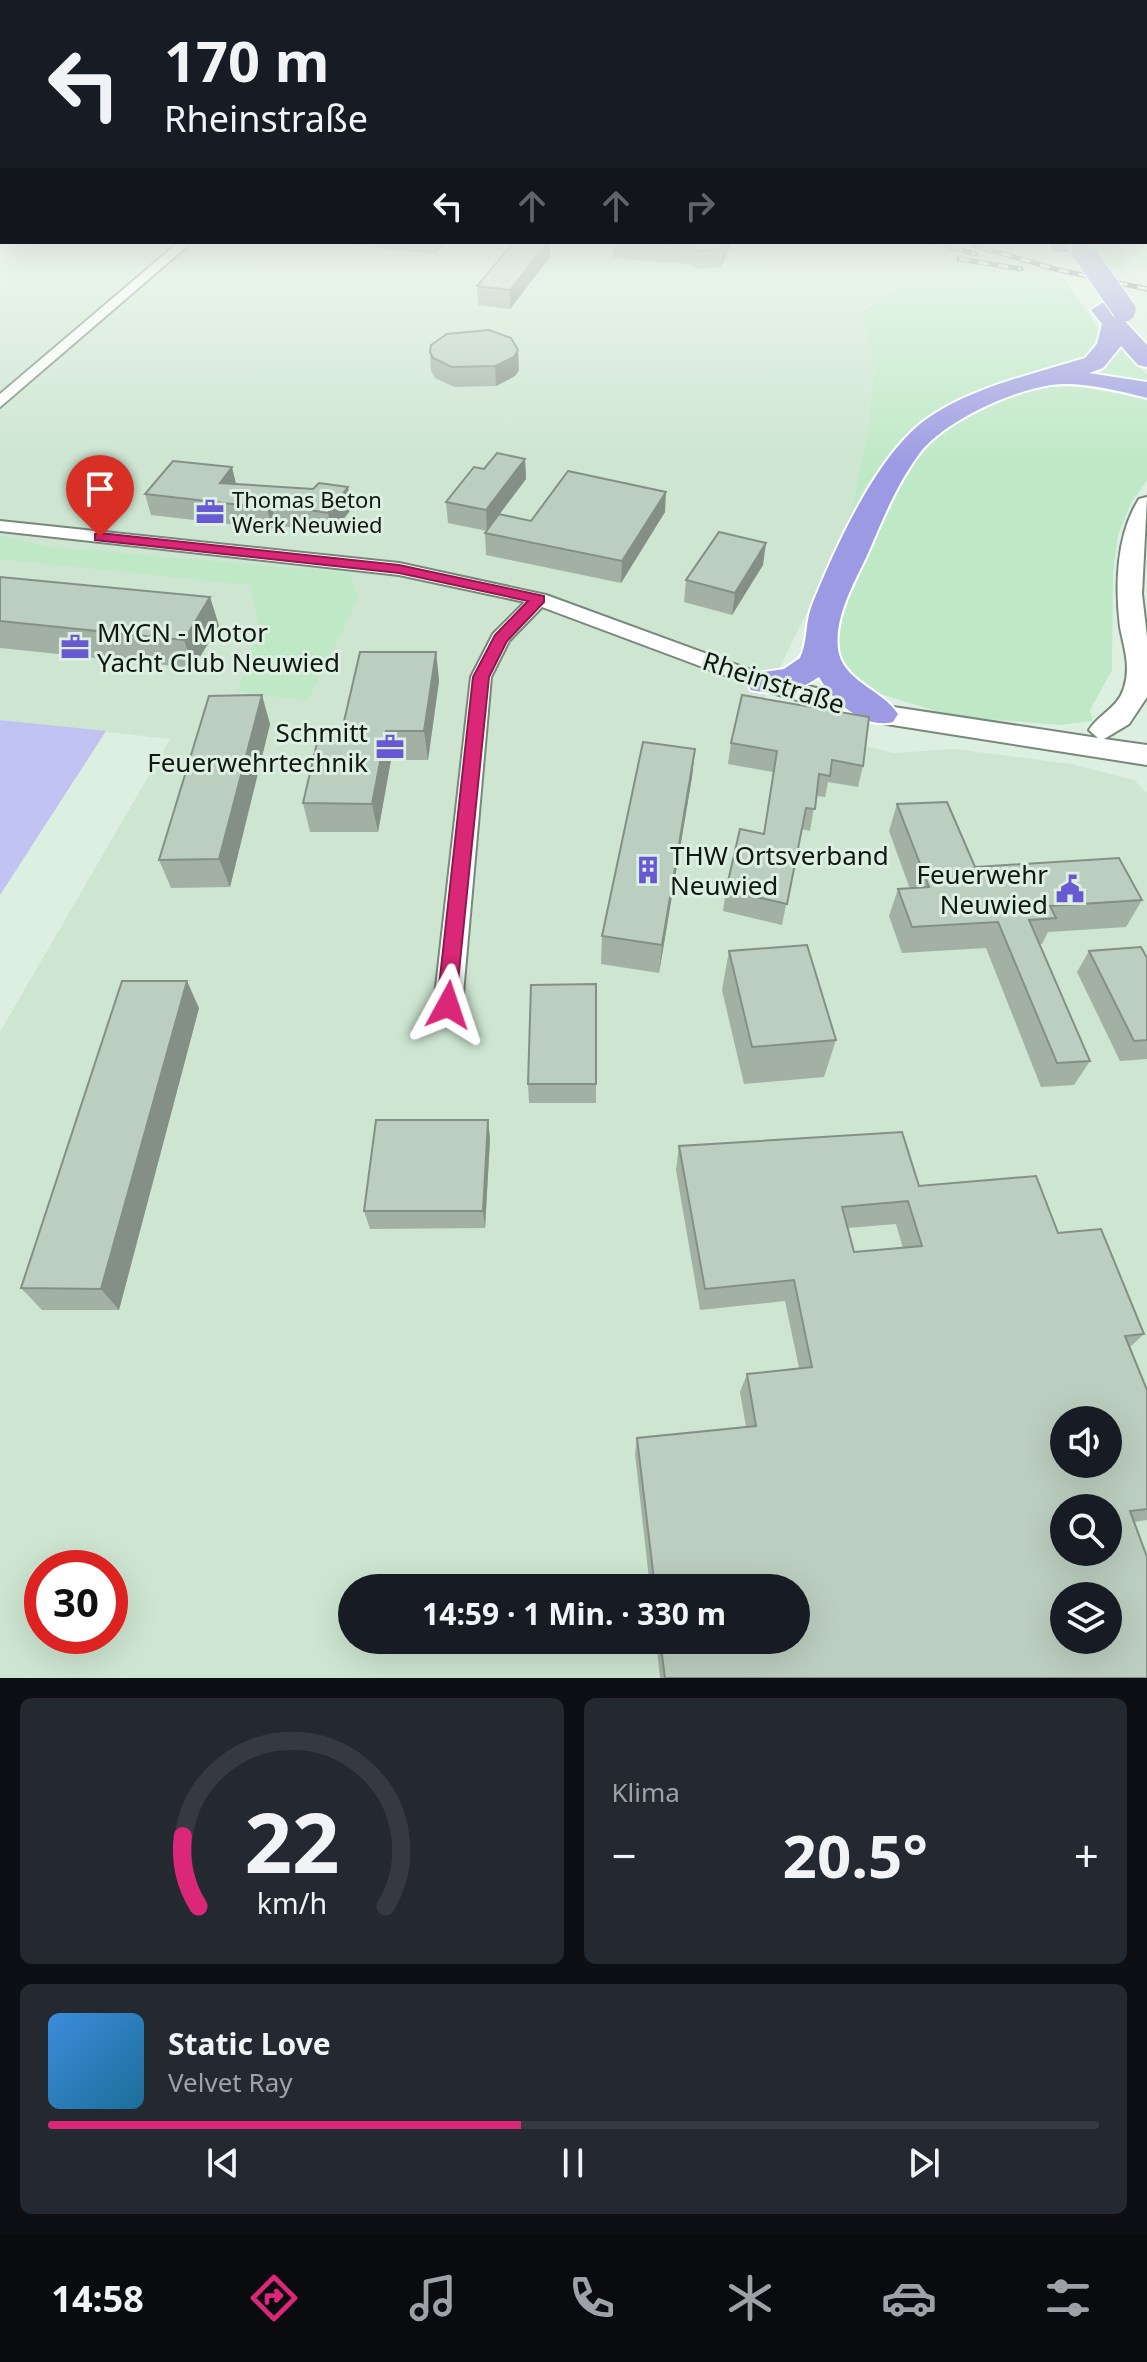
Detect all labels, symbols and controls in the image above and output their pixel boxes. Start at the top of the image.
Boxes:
text: 170 m [164,22,329,98]
icon: left [32,32,136,136]
text: Rheinstraße [164,94,368,143]
icon: left [426,184,470,228]
icon: ahead [510,184,554,228]
icon: ahead [594,184,638,228]
icon: right [678,184,722,228]
pin [66,455,134,537]
icon: arrive [78,467,122,511]
place label: Thomas Beton Werk Neuwied [232,484,383,539]
office icon: Thomas Beton Werk Neuwied [195,497,225,527]
place label: MYCN - Motor Yacht Club Neuwied [97,614,340,680]
office icon: MYCN - Motor Yacht Club Neuwied [60,632,90,662]
street label: Rheinstraße [698,642,850,722]
place label: Schmitt Feuerwehrtechnik [147,714,368,780]
office icon: Schmitt Feuerwehrtechnik [375,732,405,762]
place label: THW Ortsverband Neuwied [670,837,889,903]
building icon: THW Ortsverband Neuwied [633,855,663,885]
place label: Feuerwehr Neuwied [916,856,1048,922]
public building icon: Feuerwehr Neuwied [1055,874,1085,904]
position arrow [406,963,490,1047]
map controls [1050,1406,1122,1654]
button: sound [1050,1406,1122,1478]
button: search [1050,1494,1122,1566]
speed limit sign: 30 [24,1550,128,1654]
button: layers [1050,1582,1122,1654]
text: 14:59 · 1 Min. · 330 m [422,1593,726,1634]
text: Klima [612,1774,680,1810]
text: 22 [244,1784,339,1897]
text: 20.5° [783,1814,928,1896]
text: − [612,1825,637,1885]
text: + [1074,1825,1099,1885]
text: km/h [257,1883,327,1922]
text: Static Love [168,2023,331,2064]
text: Velvet Ray [168,2064,293,2100]
icon: previous [201,2141,245,2185]
icon: pause [551,2141,595,2185]
icon: next [902,2141,946,2185]
icon: directions [246,2270,302,2326]
icon: music [405,2270,461,2326]
icon: phone [564,2270,620,2326]
icon: climate [722,2270,778,2326]
icon: car [881,2270,937,2326]
icon: filters [1040,2270,1096,2326]
text: 14:58 [51,2274,144,2323]

